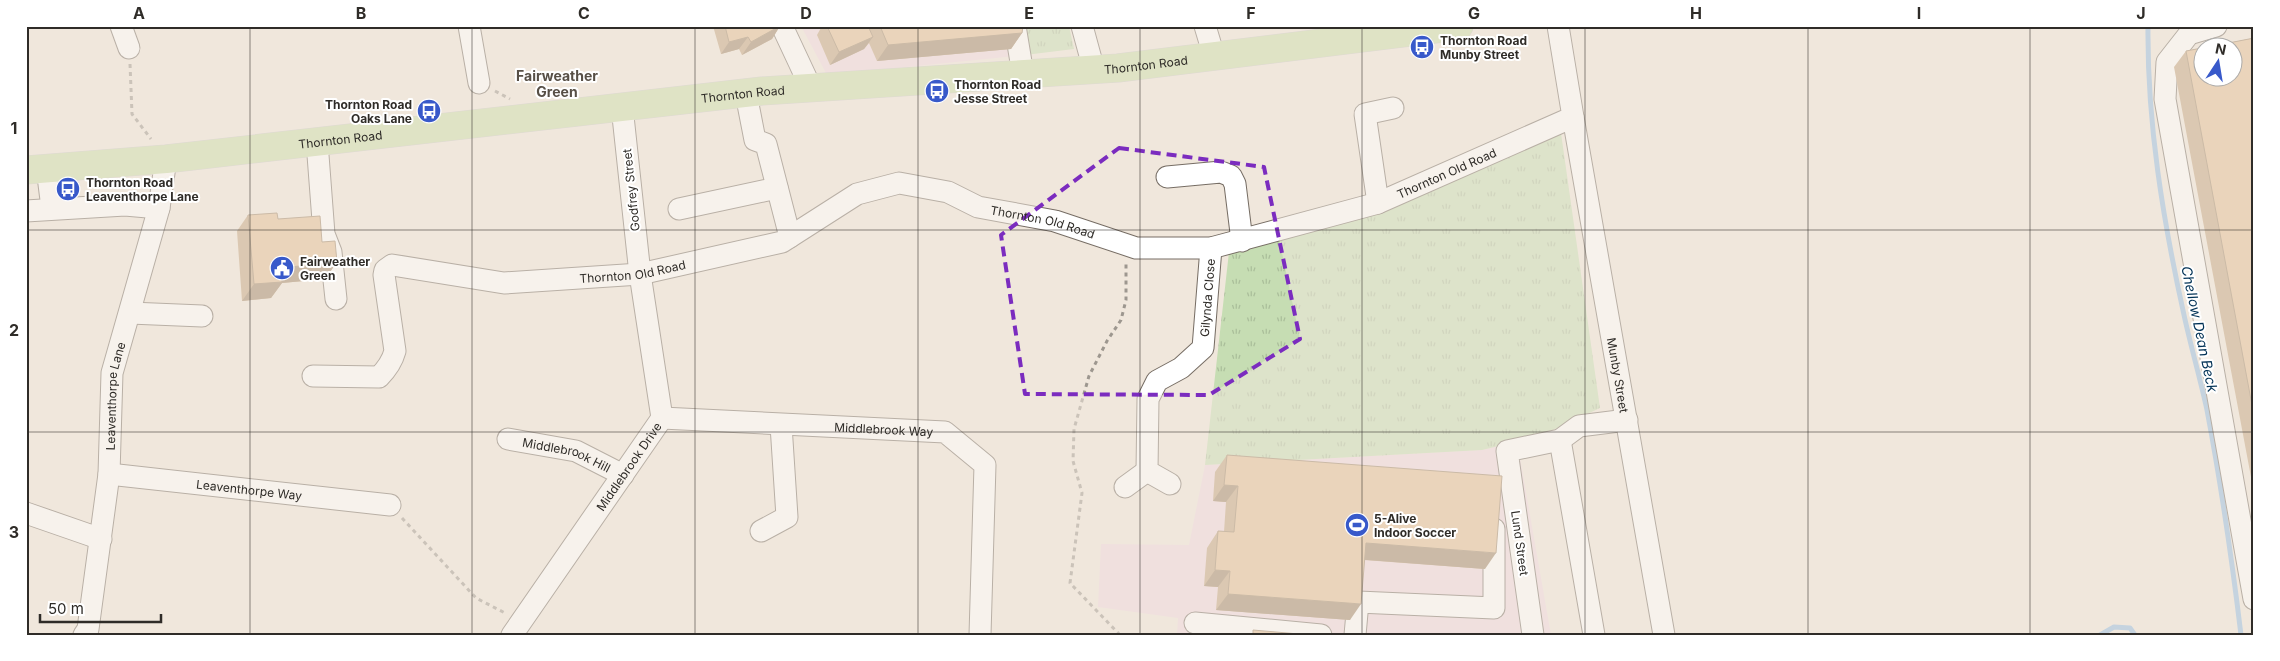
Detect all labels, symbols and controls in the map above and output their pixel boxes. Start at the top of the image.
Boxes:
text: A [133,3,145,23]
text: B [356,3,366,23]
text: C [578,3,590,23]
text: D [800,3,812,23]
text: E [1024,3,1034,23]
text: F [1246,3,1256,23]
text: G [1468,3,1480,23]
text: H [1690,3,1702,23]
text: I [1917,3,1921,23]
text: J [2136,3,2146,23]
place label: Thornton Road Munby Street [1440,33,1527,62]
bus stop icon: Thornton Road Munby Street [1409,34,1435,60]
north arrow [2192,38,2242,88]
text: N [2214,39,2228,58]
street label: Thornton Road [1103,52,1189,76]
district label: Fairweather Green [516,67,598,100]
place label: Thornton Road Jesse Street [954,77,1041,106]
bus stop icon: Thornton Road Jesse Street [924,78,950,104]
street label: Thornton Road [700,82,785,105]
place label: Thornton Road Oaks Lane [325,97,412,126]
bus stop icon: Thornton Road Oaks Lane [416,98,442,124]
text: 1 [11,118,17,138]
street label: Thornton Road [298,127,383,151]
street label: Thornton Old Road [1394,144,1499,201]
street label: Godfrey Street [619,148,643,232]
place label: Thornton Road Leaventhorpe Lane [86,175,199,204]
bus stop icon: Thornton Road Leaventhorpe Lane [55,176,81,202]
street label: Thornton Old Road [989,202,1097,241]
place label: Fairweather Green [300,254,370,283]
public building icon: Fairweather Green [269,255,295,281]
street label: Thornton Old Road [579,256,687,285]
street label: Gilynda Close [1196,258,1218,337]
water label: Chellow Dean Beck [2178,264,2222,394]
text: 2 [9,320,19,340]
street label: Munby Street [1604,336,1632,414]
street label: Leaventhorpe Lane [102,340,128,451]
street label: Middlebrook Drive [593,419,664,514]
street label: Middlebrook Way [834,419,934,439]
street label: Middlebrook Hill [521,434,613,475]
street label: Leaventhorpe Way [195,476,303,503]
street label: Lund Street [1508,509,1532,577]
place label: 5-Alive Indoor Soccer [1374,511,1456,540]
sports icon: 5-Alive Indoor Soccer [1344,512,1370,538]
text: 3 [9,522,19,542]
scale bar [40,591,161,623]
text: 50 m [48,599,84,618]

